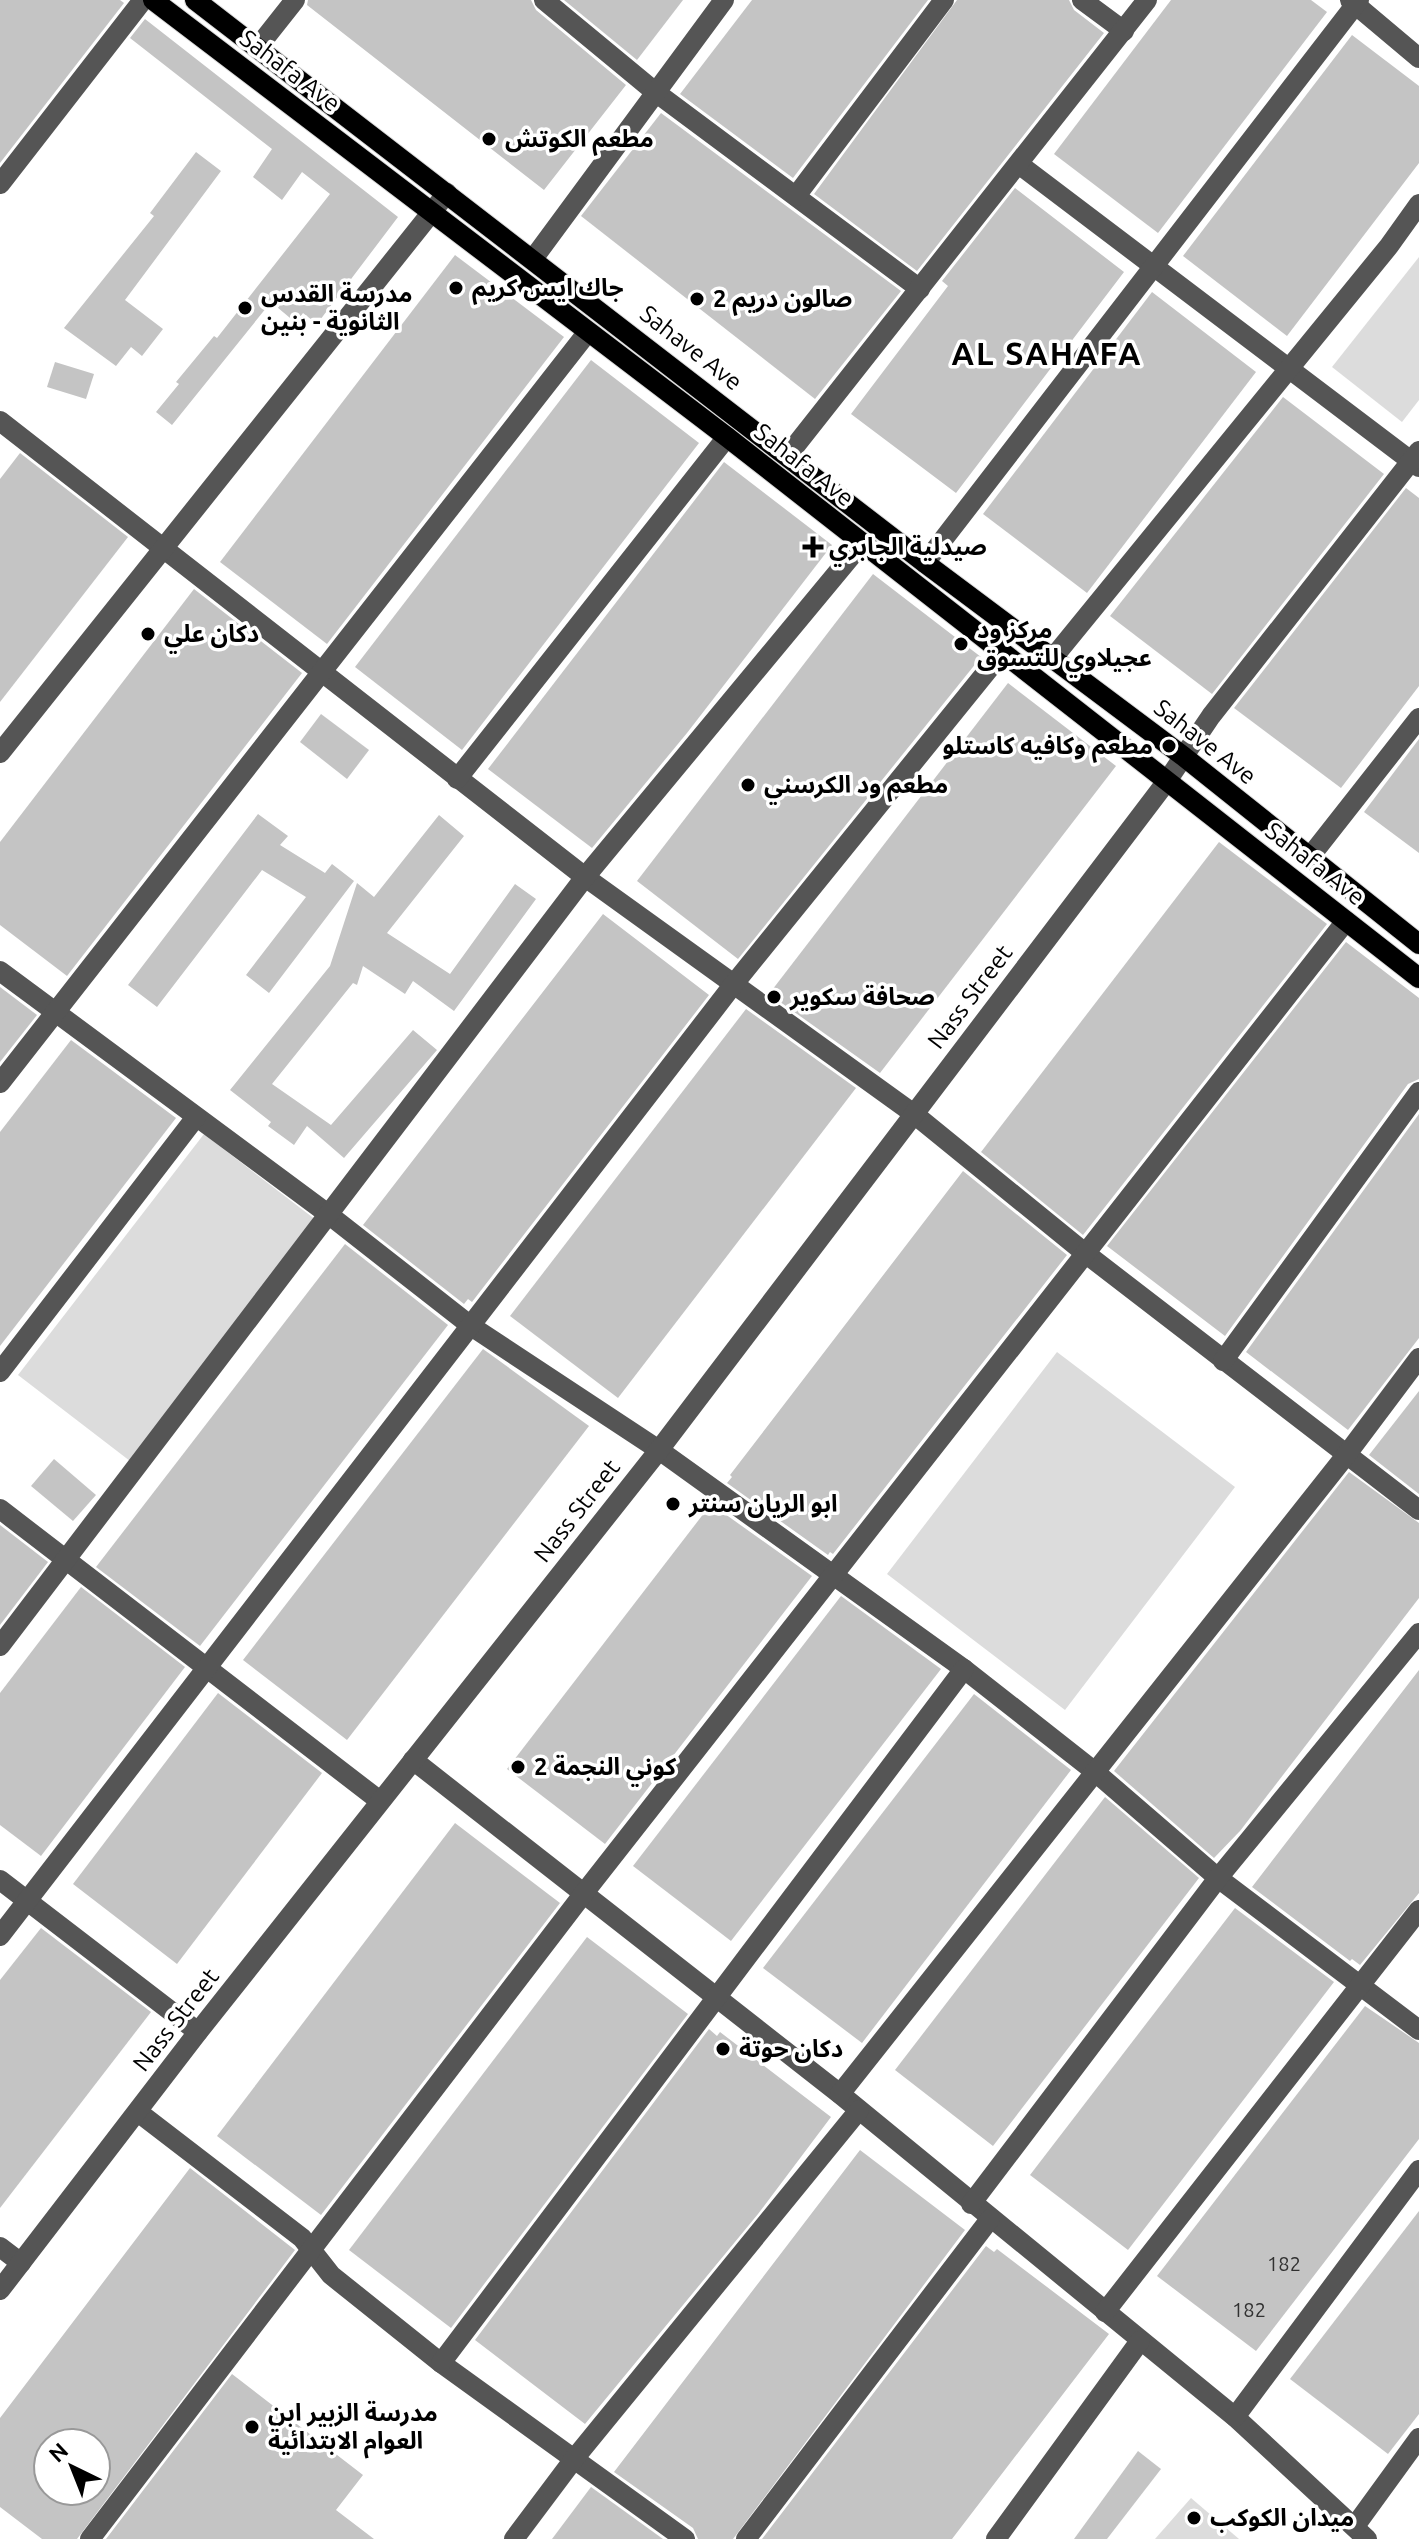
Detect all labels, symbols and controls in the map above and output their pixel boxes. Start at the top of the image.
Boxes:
street label: Sahafa Ave [235,24,346,117]
place label: مطعم الكوتش [505,125,654,156]
marker: مطعم الكوتش [480,130,498,148]
place label: جاك ايس كريم [472,274,624,305]
marker: جاك ايس كريم [447,279,465,297]
place label: مدرسة القدس الثانوية - بنين [261,280,413,336]
place label: صالون دريم 2 [713,285,852,316]
marker: صالون دريم 2 [688,290,706,308]
marker: مدرسة القدس الثانوية - بنين [236,299,254,317]
street label: Sahave Ave [635,300,748,396]
district label: AL SAHAFA [951,335,1143,371]
street label: Sahafa Ave [749,418,859,512]
place label: صيدلية الجابري [829,533,987,567]
marker: صيدلية الجابري [804,538,822,556]
place label: مركز ود عجيلاوي للتسوق [977,616,1152,678]
place label: دكان علي [164,620,259,654]
marker: دكان علي [139,625,157,643]
marker: مركز ود عجيلاوي للتسوق [952,635,970,653]
street label: Sahave Ave [1149,694,1262,790]
place label: مطعم وكافيه كاستلو [943,732,1153,763]
marker: مطعم وكافيه كاستلو [1160,737,1178,755]
place label: مطعم ود الكرسني [764,771,948,805]
marker: مطعم ود الكرسني [739,776,757,794]
street label: Sahafa Ave [1260,817,1370,911]
street label: Nass Street [922,939,1018,1054]
place label: صحافة سكوير [789,983,935,1011]
marker: صحافة سكوير [765,988,783,1006]
street label: Nass Street [528,1454,625,1567]
place label: ابو الريان سنتر [688,1490,838,1518]
marker: ابو الريان سنتر [664,1495,682,1513]
place label: كوني النجمة 2 [534,1753,677,1787]
marker: كوني النجمة 2 [509,1758,527,1776]
street label: Nass Street [127,1963,224,2076]
place label: دكان حوتة [739,2035,843,2063]
marker: دكان حوتة [714,2040,732,2058]
house number: 182 [1267,2252,1301,2275]
house number: 182 [1232,2298,1266,2321]
place label: مدرسة الزبير ابن العوام الابتدائية [268,2399,438,2459]
marker: مدرسة الزبير ابن العوام الابتدائية [243,2418,261,2436]
north arrow [32,2427,112,2507]
text: N [43,2437,73,2467]
place label: ميدان الكوكب [1210,2504,1354,2533]
marker: ميدان الكوكب [1185,2509,1203,2527]

